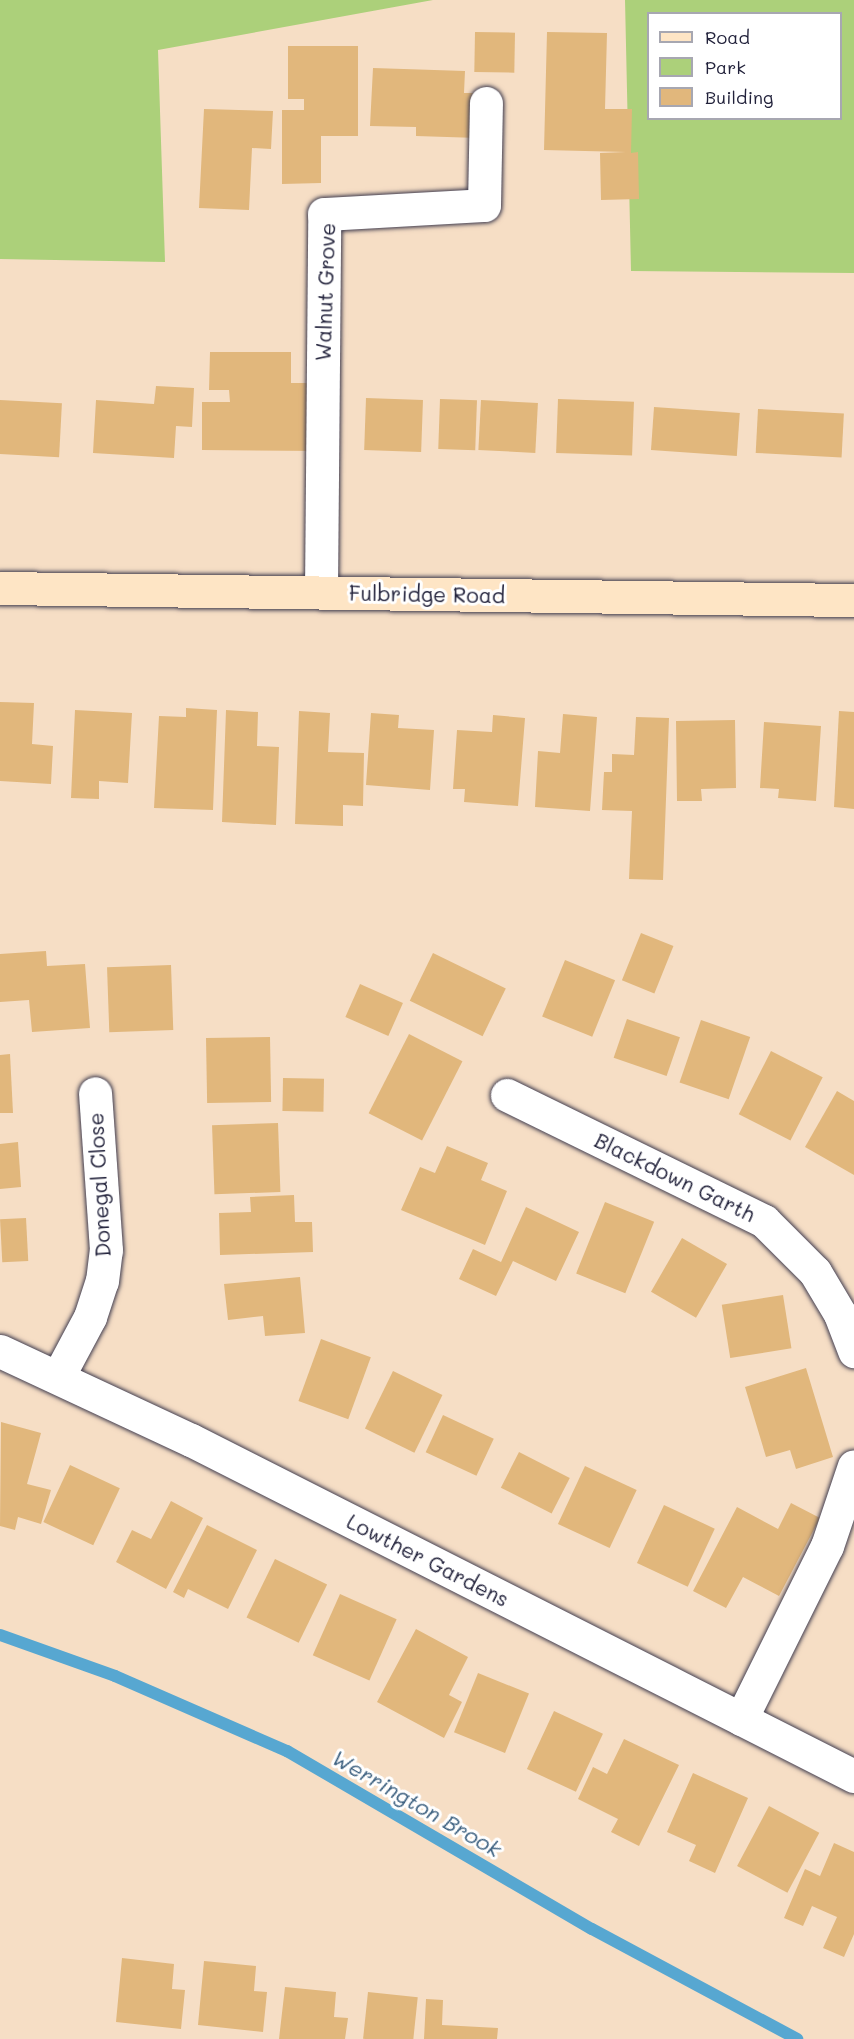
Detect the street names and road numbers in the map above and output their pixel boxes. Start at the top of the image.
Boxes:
street label: Walnut Grove [310,222,340,362]
street label: Fulbridge Road [349,580,505,608]
street label: Donegal Close [83,1112,115,1258]
street label: Blackdown Garth [591,1127,759,1227]
street label: Lowther Gardens [343,1508,513,1612]

